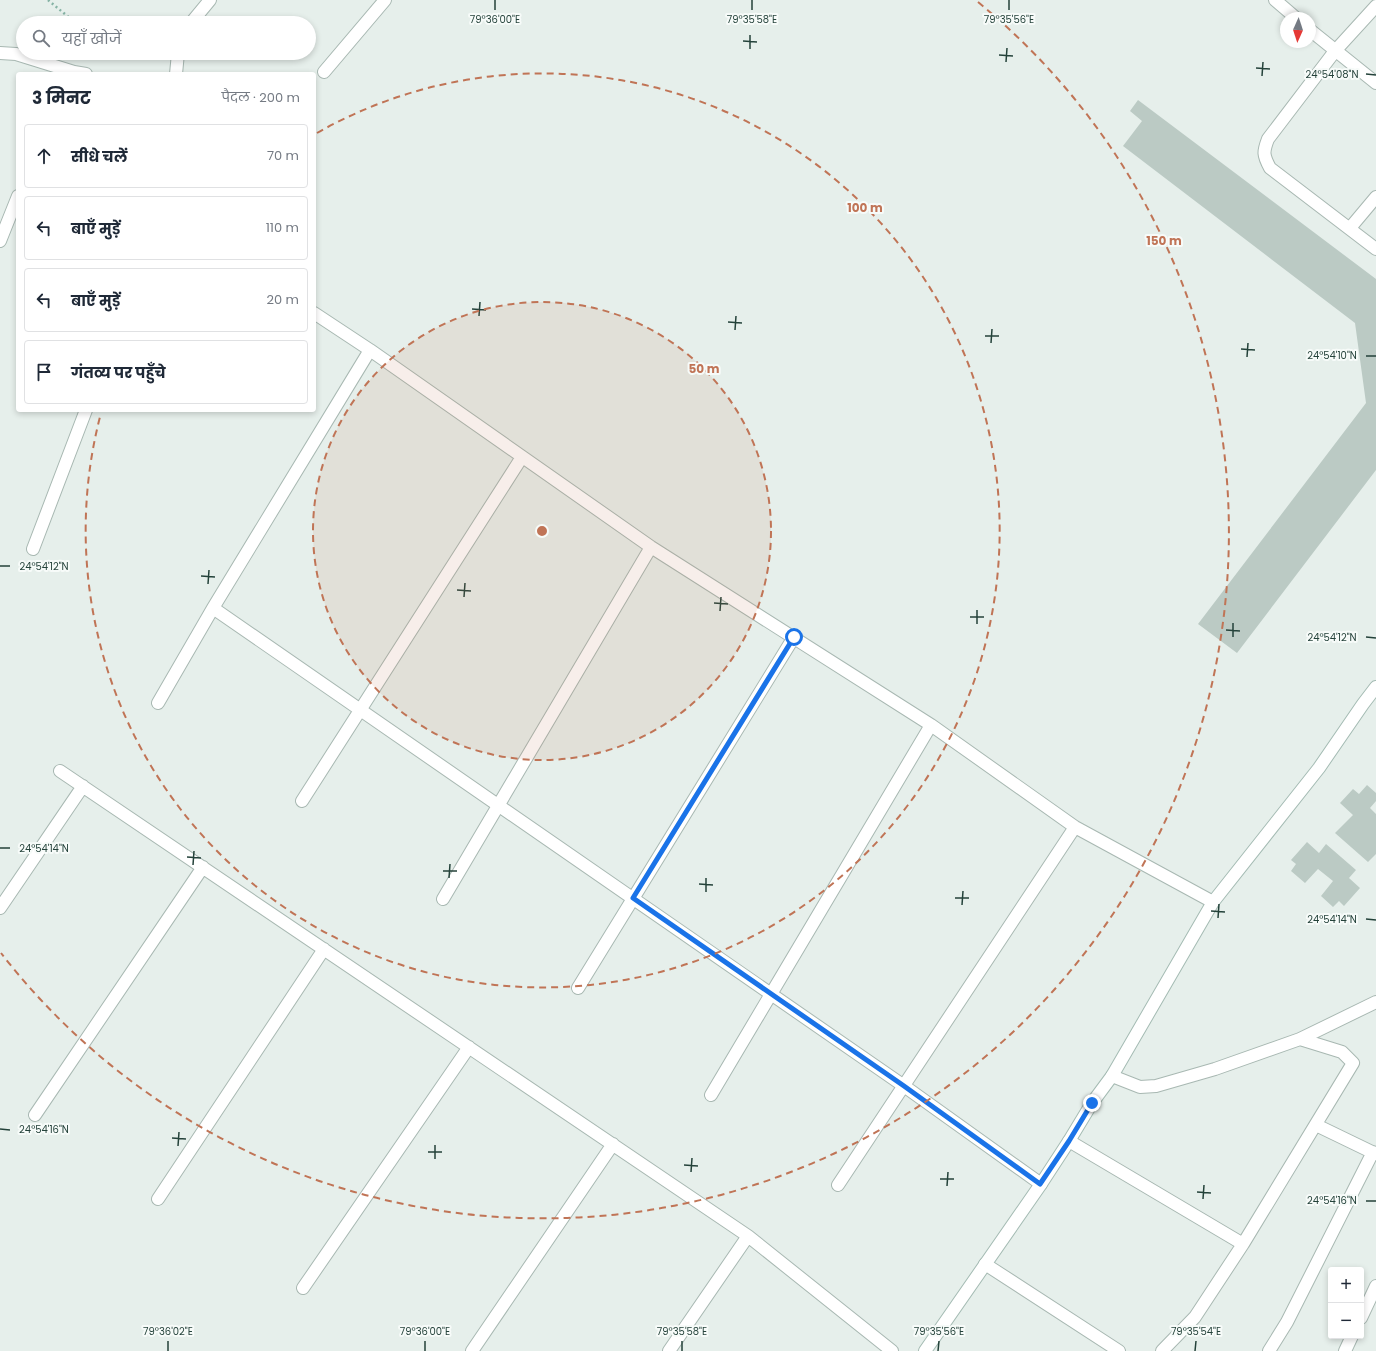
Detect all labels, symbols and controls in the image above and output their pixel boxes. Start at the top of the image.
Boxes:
text: 79°36'00"E [470,12,520,27]
text: 79°35'58"E [727,12,777,27]
text: 79°35'56"E [984,12,1034,27]
north arrow [1280,12,1316,48]
search box [16,16,316,60]
icon: search [30,27,52,49]
text: यहाँ खोजें [62,28,121,49]
text: 24°54'08"N [1306,67,1358,82]
text: 3 मिनट [32,86,91,110]
text: पैदल · 200 m [221,88,300,107]
icon: ahead [33,145,55,167]
text: सीधे चलें [71,146,127,167]
text: 70 m [267,146,299,165]
text: 100 m [847,199,883,216]
icon: left [33,217,55,239]
text: बाएँ मुड़ें [71,218,120,239]
text: 110 m [266,218,299,237]
text: 150 m [1146,232,1182,249]
icon: left [33,289,55,311]
text: बाएँ मुड़ें [71,290,120,311]
text: 20 m [266,290,299,309]
text: 24°54'10"N [1307,348,1357,363]
text: 50 m [689,360,720,377]
icon: arrive [33,361,55,383]
text: गंतव्य पर पहुँचे [71,362,166,383]
centre of rings [535,524,549,538]
text: 24°54'12"N [19,559,69,574]
route start [785,628,803,646]
text: 24°54'12"N [1307,630,1357,645]
text: 24°54'14"N [19,841,69,856]
text: 24°54'14"N [1307,912,1357,927]
route end [1083,1094,1101,1112]
text: 24°54'16"N [19,1122,69,1137]
text: 24°54'16"N [1307,1193,1357,1208]
map controls [1328,1267,1364,1339]
button: + [1328,1267,1364,1303]
button: − [1328,1303,1364,1339]
text: 79°36'02"E [143,1324,193,1339]
text: 79°36'00"E [400,1324,450,1339]
text: 79°35'58"E [657,1324,707,1339]
text: 79°35'56"E [914,1324,964,1339]
text: 79°35'54"E [1171,1324,1221,1339]

